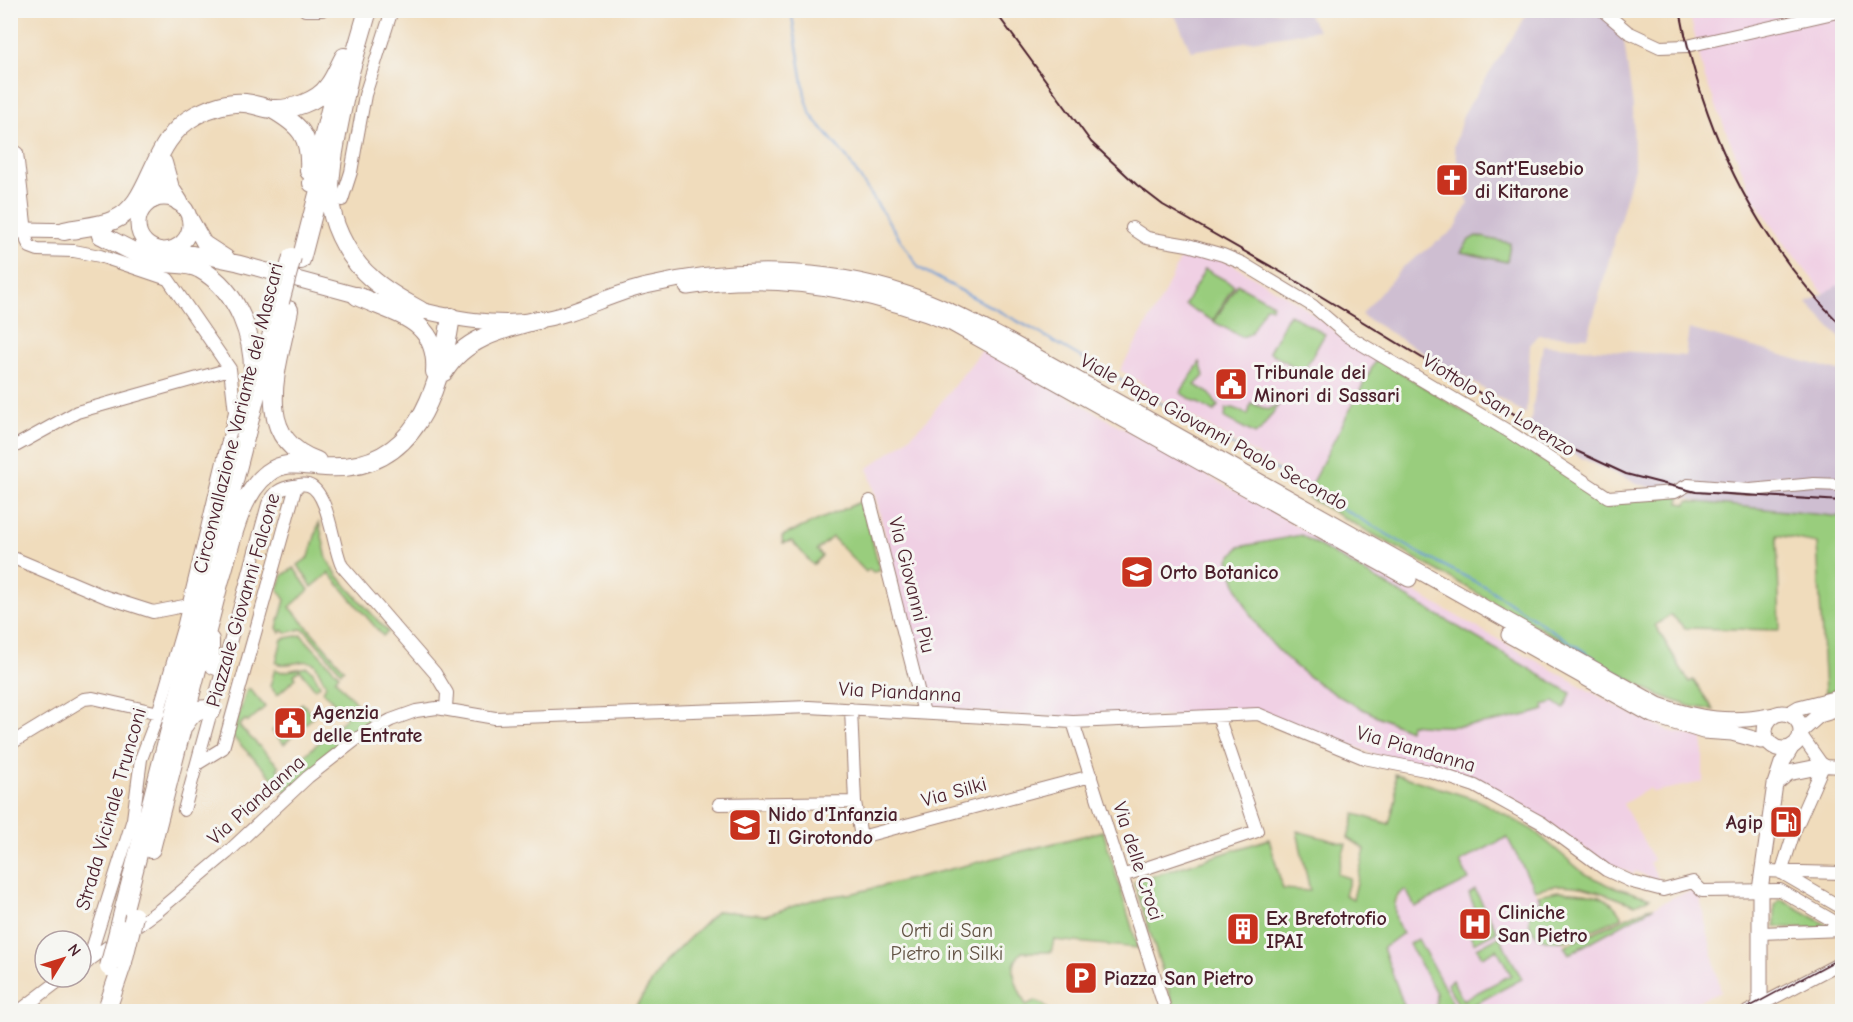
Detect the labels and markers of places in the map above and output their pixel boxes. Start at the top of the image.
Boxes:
place label: Sant'Eusebio di Kitarone [1475,157,1584,203]
church icon: Sant'Eusebio di Kitarone [1434,162,1470,198]
place label: Tribunale dei Minori di Sassari [1254,361,1400,407]
public building icon: Tribunale dei Minori di Sassari [1213,366,1249,402]
school or university icon: Orto Botanico [1119,554,1155,590]
place label: Orto Botanico [1160,561,1279,584]
place label: Agenzia delle Entrate [313,701,423,747]
public building icon: Agenzia delle Entrate [272,705,308,741]
place label: Nido d'Infanzia Il Girotondo [768,803,898,849]
fuel station icon: Agip [1768,804,1804,840]
school or university icon: Nido d'Infanzia Il Girotondo [727,807,763,843]
place label: Agip [1726,811,1763,834]
place label: Cliniche San Pietro [1498,901,1587,947]
hospital icon: Cliniche San Pietro [1457,906,1493,942]
place label: Ex Brefotrofio IPAI [1266,907,1387,953]
building icon: Ex Brefotrofio IPAI [1225,911,1261,947]
parking icon: Piazza San Pietro [1063,960,1099,996]
place label: Piazza San Pietro [1104,967,1254,990]

